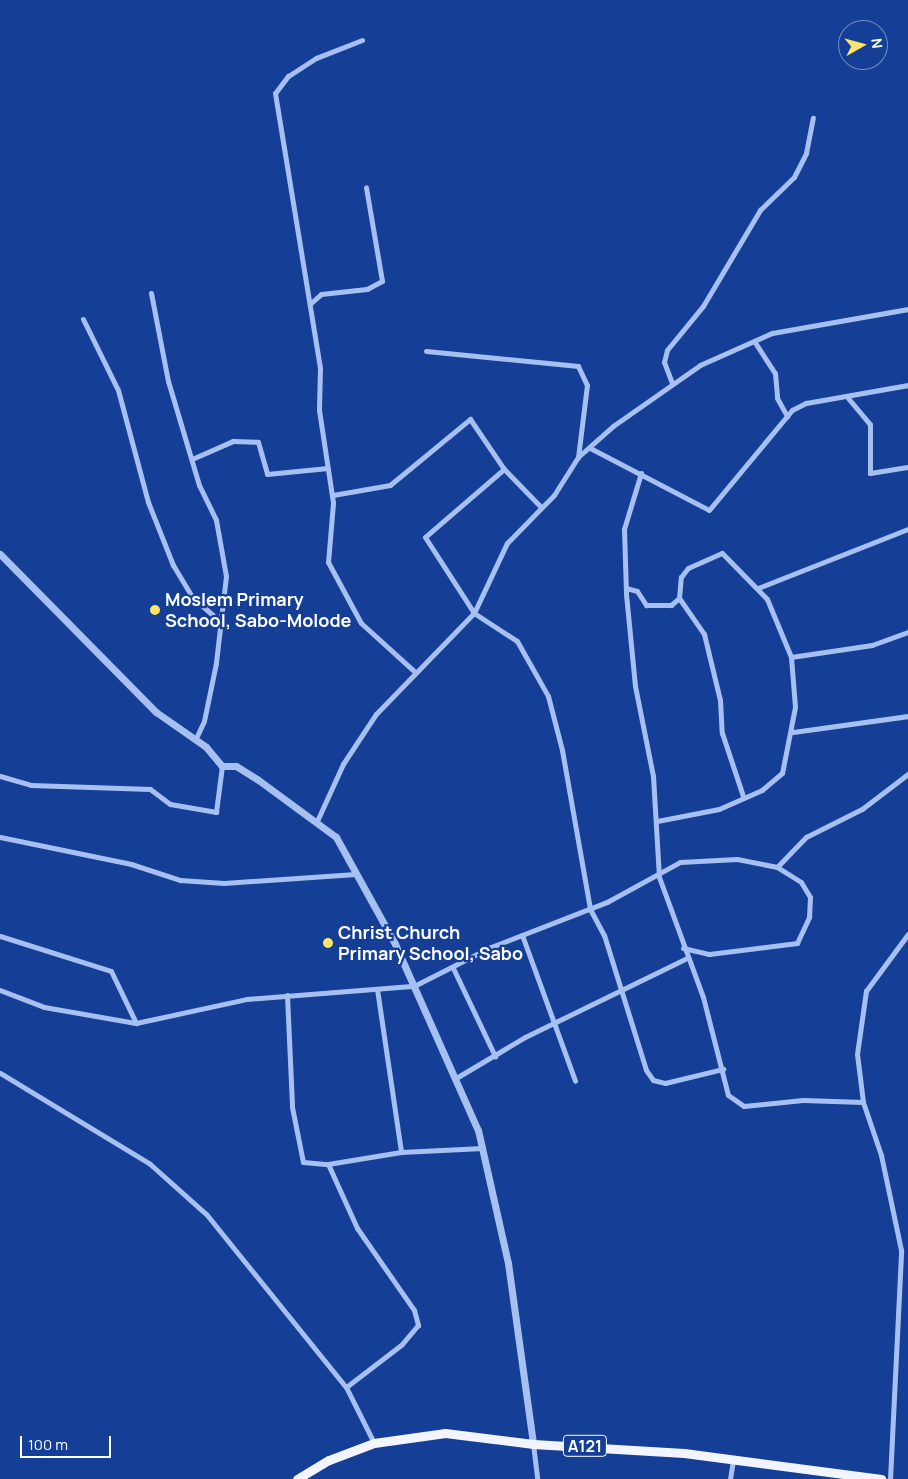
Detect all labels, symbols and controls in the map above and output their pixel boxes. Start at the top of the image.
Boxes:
north arrow [838,20,888,70]
text: N [867,37,887,49]
place label: Moslem Primary School, Sabo-Molode [165,589,351,632]
marker: Moslem Primary School, Sabo-Molode [149,604,161,616]
place label: Christ Church Primary School, Sabo [338,922,523,964]
marker: Christ Church Primary School, Sabo [322,937,334,949]
scale bar [22,1426,114,1458]
road number: A121 [562,1432,608,1460]
text: 100 m [28,1434,68,1455]

